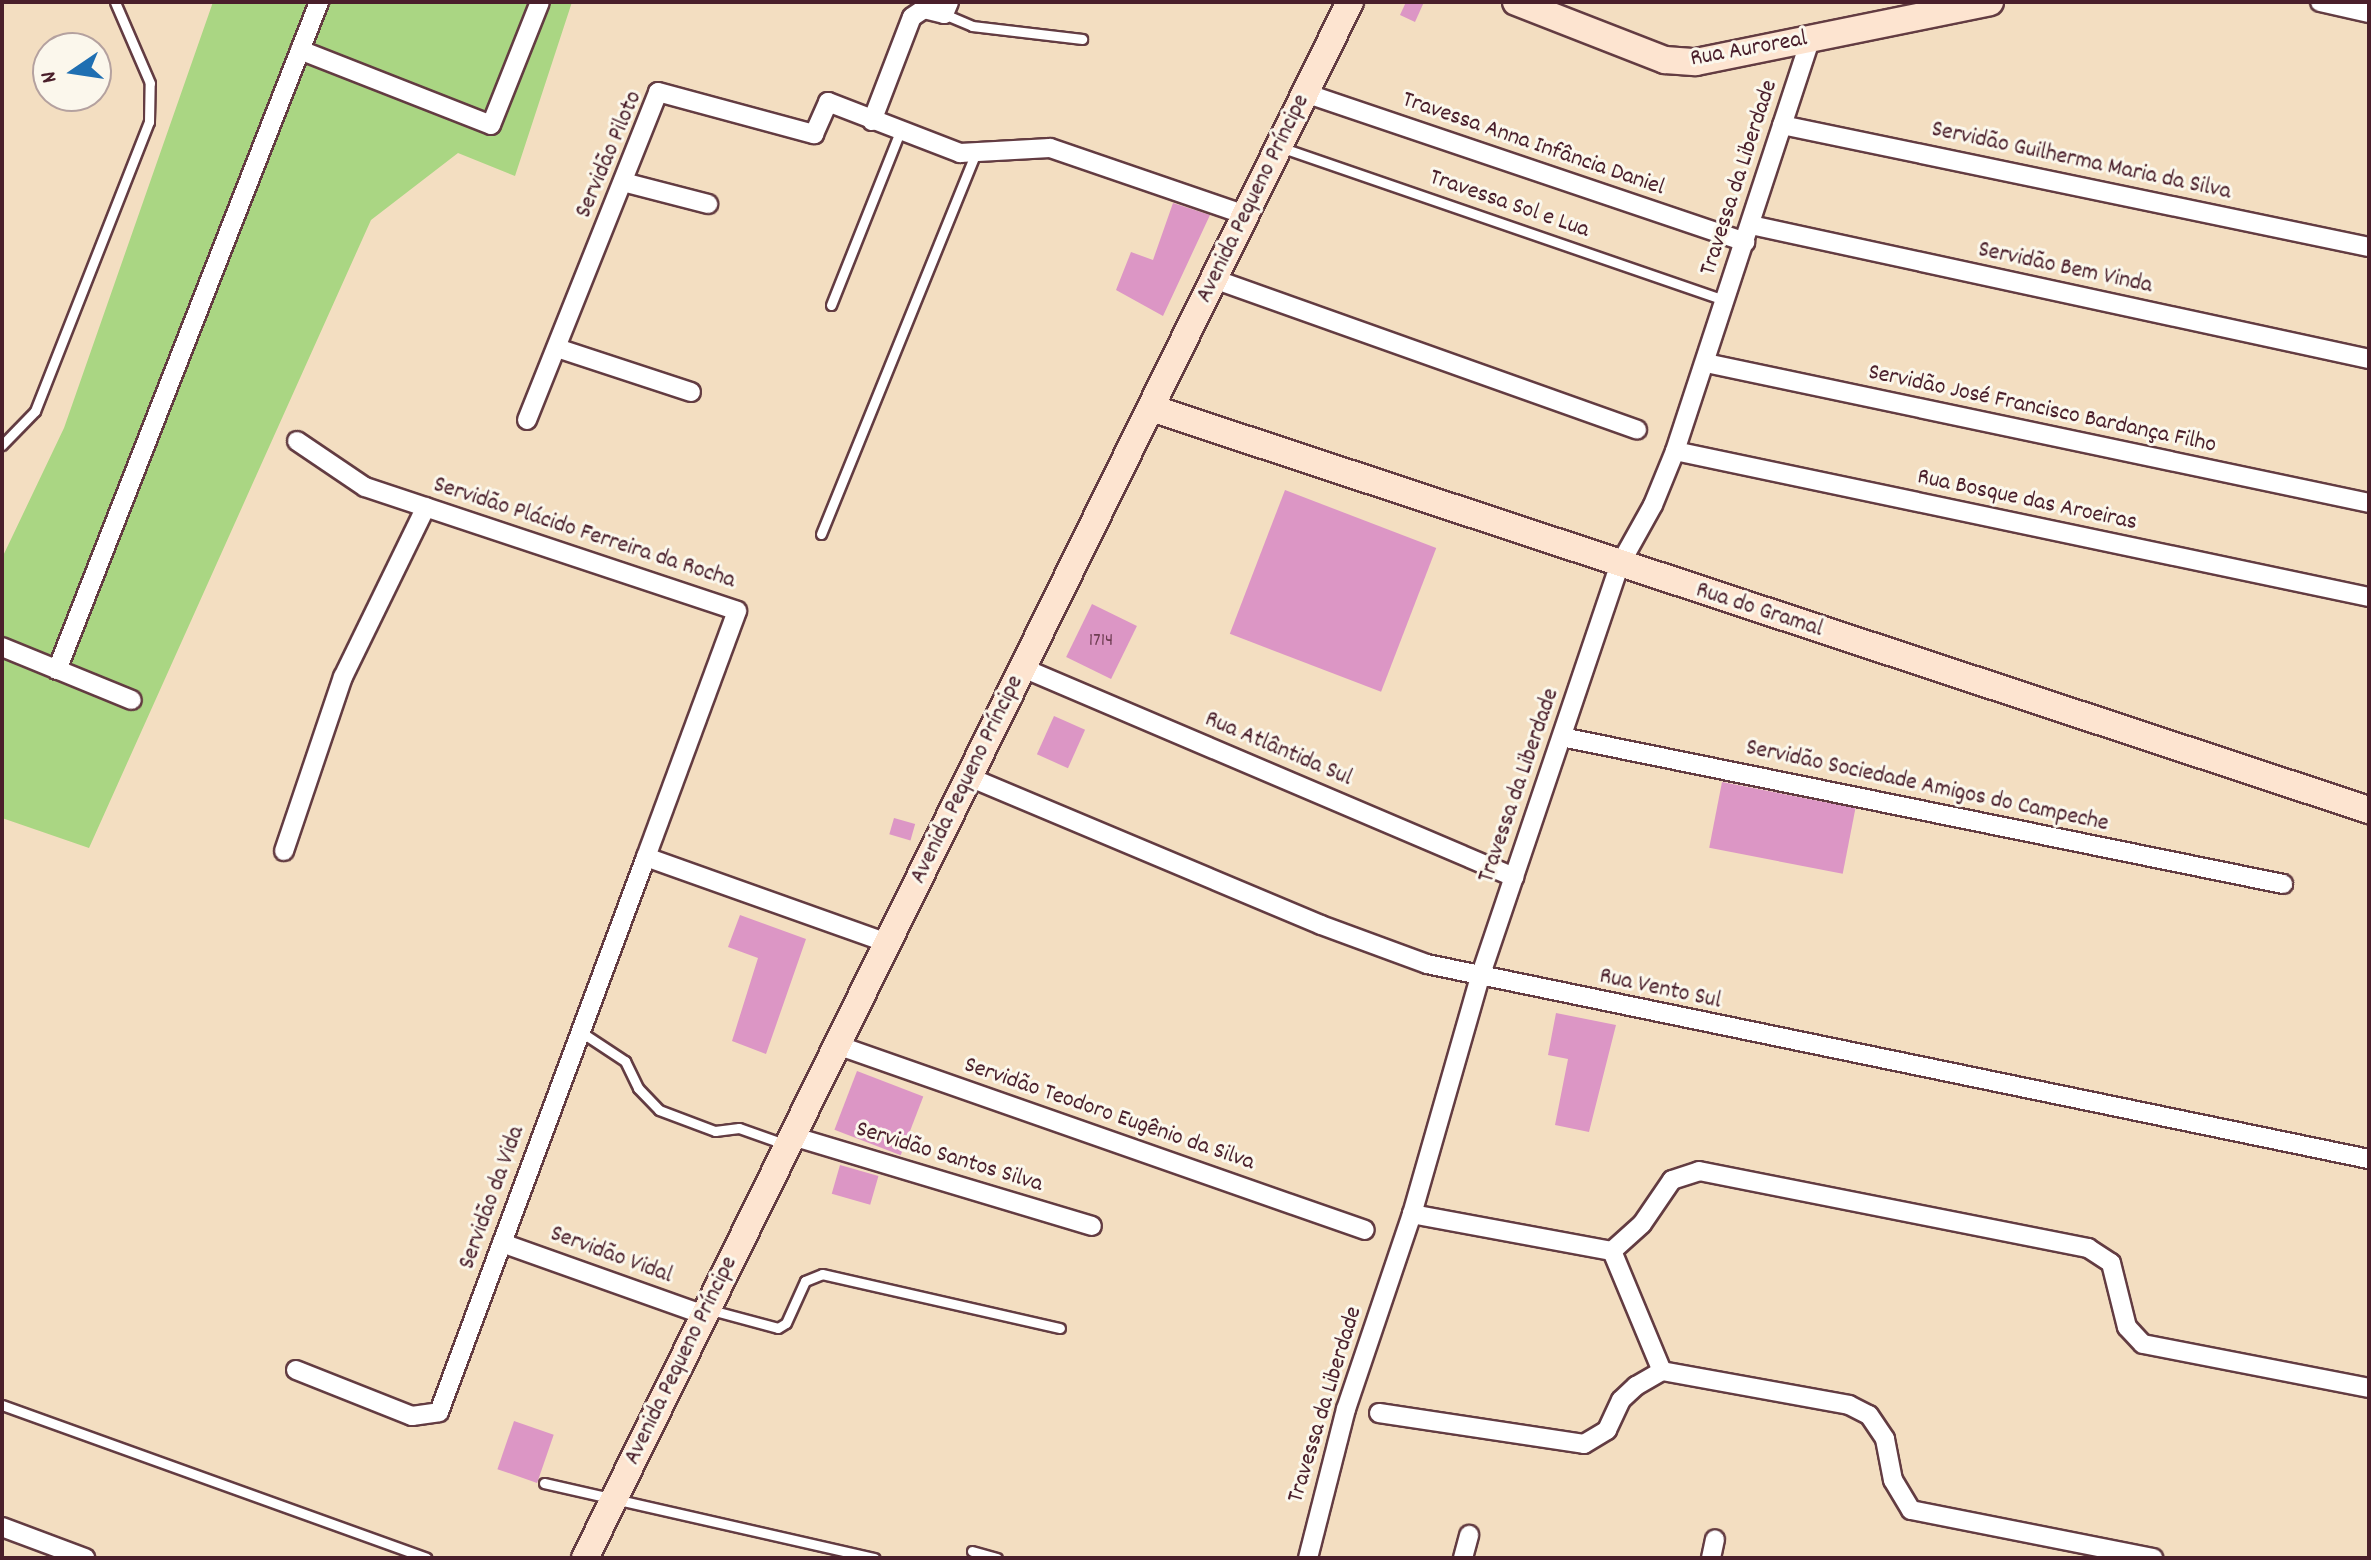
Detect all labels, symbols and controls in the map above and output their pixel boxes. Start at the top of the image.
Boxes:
street label: Rua Auroreal [1688,26,1810,74]
north arrow [32,32,112,112]
text: N [34,68,66,86]
street label: Travessa da Liberdade [1695,77,1785,279]
street label: Servidão Piloto [570,87,650,223]
street label: Travessa Anna Infância Daniel [1398,87,1668,203]
street label: Avenida Pequeno Príncipe [1191,90,1317,308]
street label: Servidão Guilherma Maria da Silva [1929,116,2233,208]
street label: Travessa Sol e Lua [1425,164,1593,246]
street label: Servidão Bem Vinda [1975,236,2155,302]
street label: Servidão José Francisco Bardança Filho [1865,359,2219,461]
street label: Rua Bosque das Aroeiras [1914,464,2140,538]
street label: Servidão Plácido Ferreira da Rocha [429,472,739,596]
street label: Rua do Gramal [1692,577,1826,645]
house number: 1714 [1089,629,1113,653]
street label: Avenida Pequeno Príncipe [905,671,1031,889]
street label: Travessa da Liberdade [1473,685,1567,887]
street label: Rua Atlântida Sul [1200,706,1356,794]
street label: Servidão Sociedade Amigos do Campeche [1743,734,2111,840]
street label: Rua Vento Sul [1597,963,1723,1017]
street label: Servidão Teodoro Eugênio da Silva [960,1052,1258,1178]
street label: Servidão Santos Silva [852,1116,1046,1200]
street label: Servidão da Vida [454,1122,532,1274]
street label: Servidão Vidal [546,1221,676,1291]
street label: Avenida Pequeno Príncipe [619,1252,745,1470]
street label: Travessa da Liberdade [1282,1303,1370,1507]

